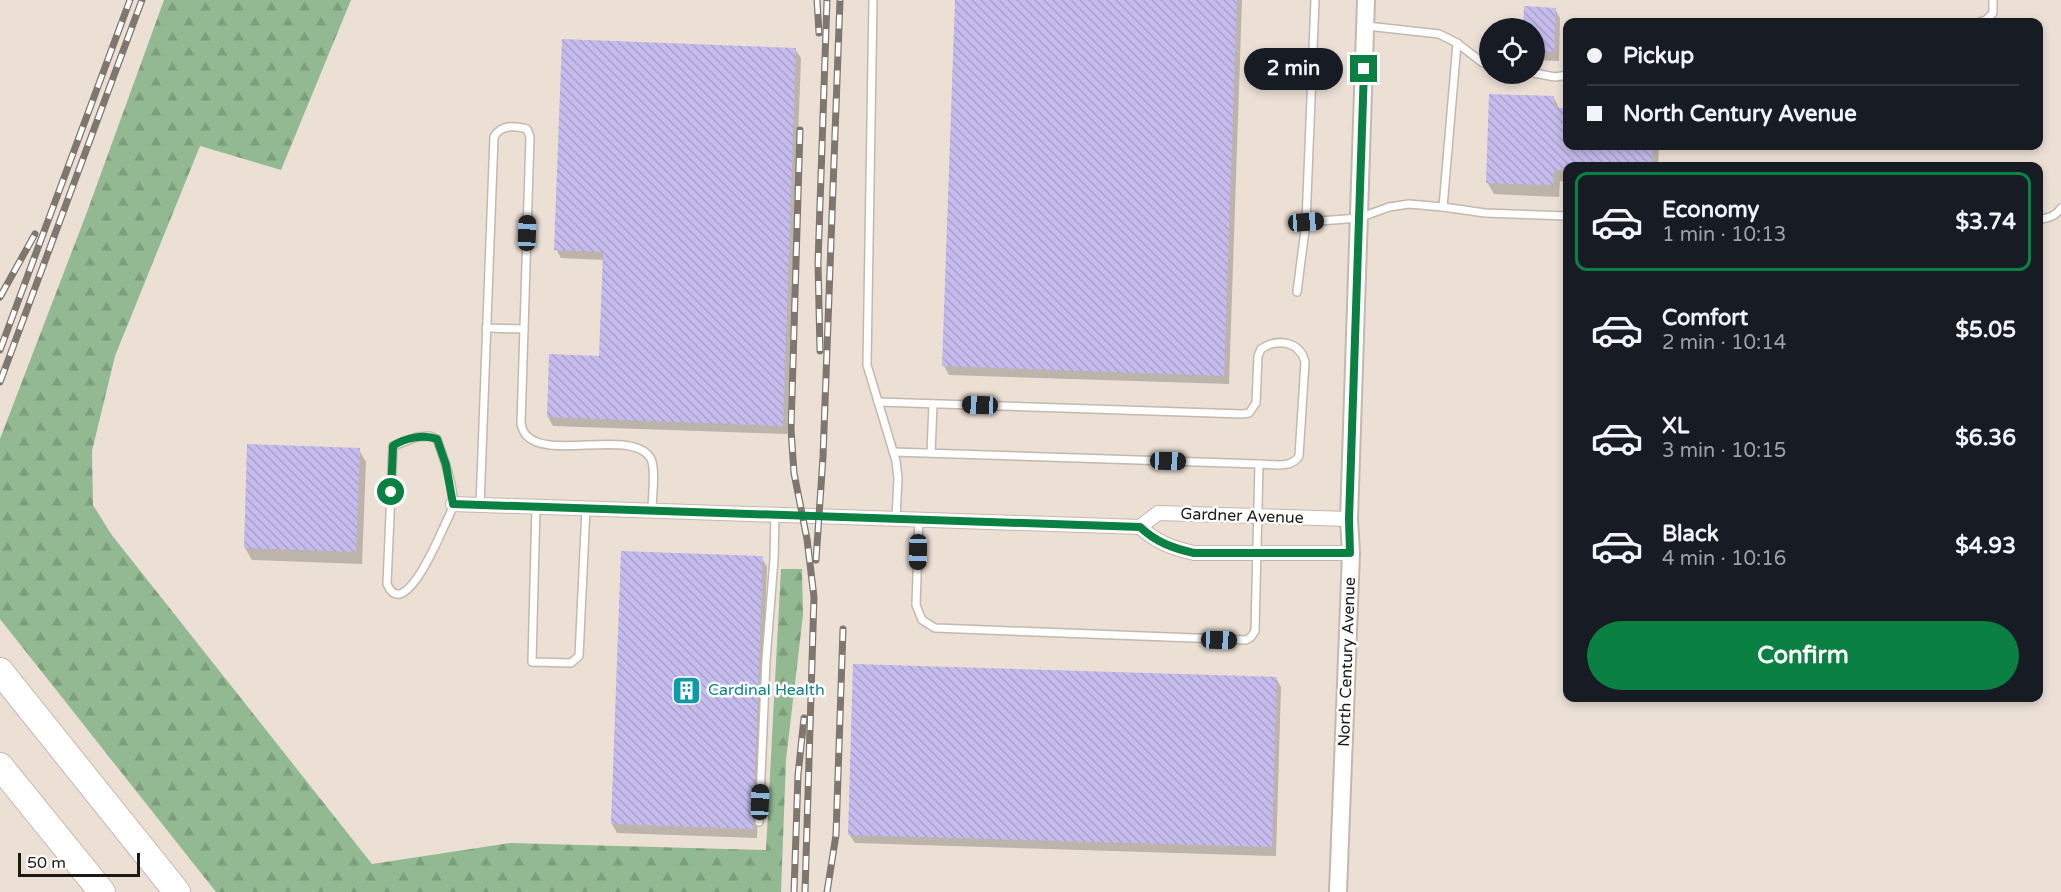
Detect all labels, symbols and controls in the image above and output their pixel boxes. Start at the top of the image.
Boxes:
map controls [1479,18,1545,84]
button: locate [1479,18,1545,84]
text: Pickup [1623,43,1694,69]
callout: 2 min [1244,48,1343,90]
route end [1350,55,1377,82]
text: 2 min [1267,57,1320,81]
text: North Century Avenue [1623,101,1857,127]
icon: car [1590,195,1644,249]
text: Economy [1662,197,1759,223]
text: $3.74 [1955,209,2016,235]
car [1287,212,1325,232]
car [517,215,537,251]
text: 1 min · 10:13 [1662,223,1786,247]
icon: car [1590,303,1644,357]
text: Comfort [1662,305,1748,331]
text: $5.05 [1955,317,2016,343]
text: 2 min · 10:14 [1662,331,1786,355]
car [962,395,998,415]
icon: car [1590,411,1644,465]
text: XL [1662,413,1689,439]
text: $6.36 [1955,425,2016,451]
text: 3 min · 10:15 [1662,439,1786,463]
car [1150,451,1186,471]
route start [377,478,404,505]
street label: Gardner Avenue [1180,504,1304,528]
icon: car [1590,519,1644,573]
text: Black [1662,521,1719,547]
text: $4.93 [1955,533,2016,559]
car [909,534,927,570]
text: 4 min · 10:16 [1662,547,1786,571]
street label: North Century Avenue [1334,577,1360,747]
button: Confirm [1587,621,2019,690]
car [1201,630,1237,650]
building icon: Cardinal Health [671,674,703,706]
place label: Cardinal Health [708,680,825,700]
car [750,784,770,820]
scale bar [18,850,140,878]
text: 50 m [27,853,66,873]

